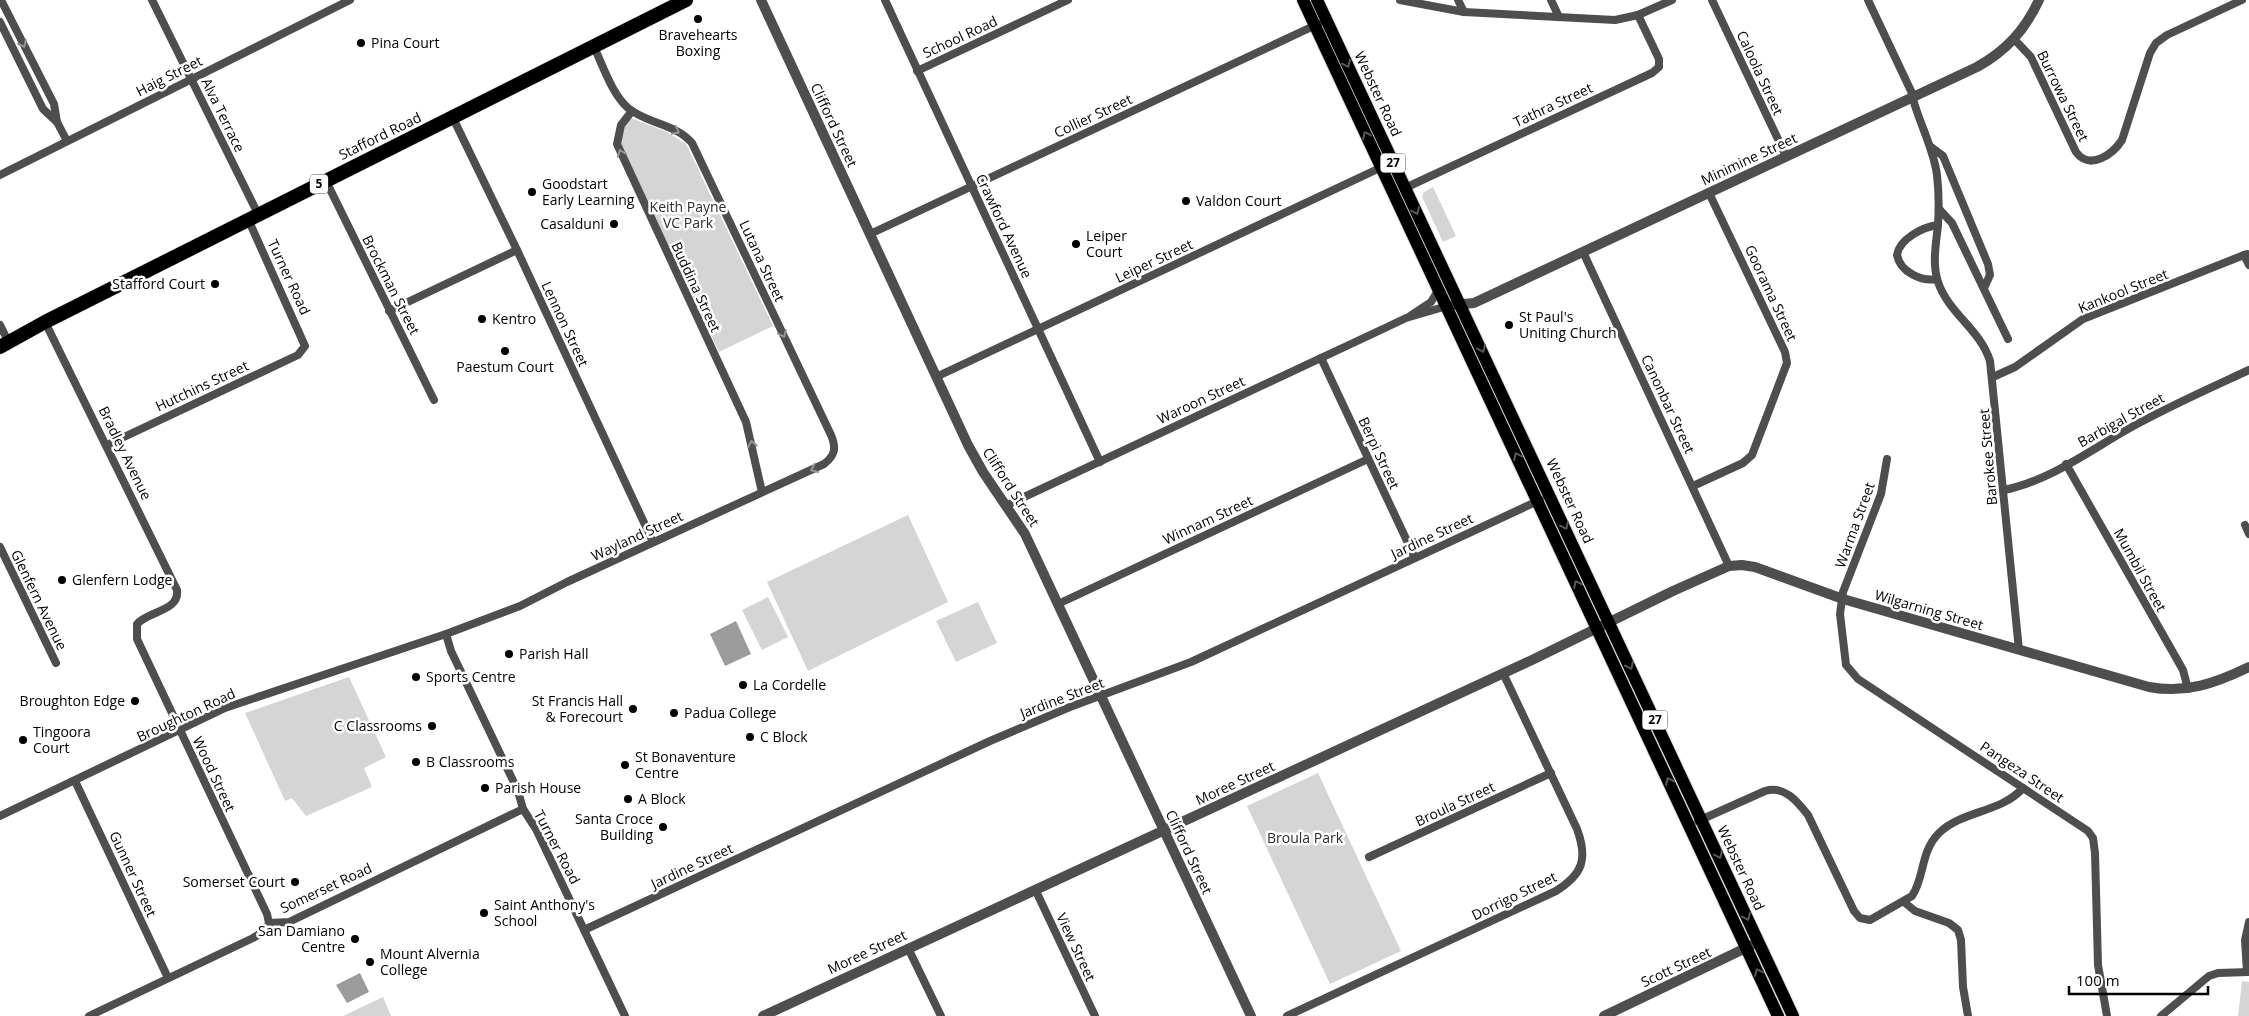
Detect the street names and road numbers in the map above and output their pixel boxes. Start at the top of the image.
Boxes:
street label: School Road [919,11,1000,62]
street label: Caloola Street [1733,28,1788,118]
street label: Burrowa Street [2033,47,2094,144]
street label: Webster Road [1350,48,1406,139]
street label: Haig Street [132,51,205,100]
street label: Alva Terrace [197,75,250,155]
street label: Tathra Street [1510,78,1595,131]
street label: Clifford Street [807,80,862,170]
street label: Collier Street [1051,89,1135,142]
street label: Stafford Road [335,107,424,164]
street label: Minimine Street [1698,128,1800,189]
road number: 27 [1380,154,1406,172]
street label: Crawford Avenue [972,171,1037,281]
road number: 5 [310,174,328,193]
street label: Lutana Street [735,217,790,305]
street label: Brockman Street [358,232,425,338]
street label: Leiper Street [1112,234,1196,287]
street label: Turner Road [264,236,315,318]
street label: Buddina Street [667,239,726,335]
street label: Goorama Street [1741,242,1802,344]
street label: Kankool Street [2075,264,2171,317]
street label: Lennon Street [537,278,594,370]
street label: Canonbar Street [1637,351,1700,456]
street label: Hutchins Street [152,356,251,415]
street label: Waroon Street [1154,371,1248,428]
street label: Barbigal Street [2074,388,2167,451]
street label: Bradley Avenue [95,403,156,503]
street label: Barokee Street [1974,408,2001,506]
street label: Berpi Street [1354,414,1404,492]
street label: Clifford Street [979,443,1044,530]
street label: Webster Road [1542,455,1598,546]
street label: Warma Street [1830,479,1879,570]
street label: Winnam Street [1160,490,1256,549]
street label: Wayland Street [588,506,686,565]
street label: Jardine Street [1386,508,1476,564]
street label: Mumbil Street [2110,525,2171,615]
street label: Glenfern Avenue [7,546,72,653]
street label: Wilgarning Street [1873,585,1986,634]
street label: Jardine Street [1015,673,1107,723]
street label: Broughton Road [133,683,238,746]
road number: 27 [1642,710,1668,730]
street label: Wood Street [189,733,240,815]
street label: Pangeza Street [1977,736,2068,807]
street label: Moree Street [1192,756,1277,809]
street label: Broula Street [1412,777,1498,830]
street label: Turner Road [530,806,585,887]
street label: Clifford Street [1162,807,1217,897]
street label: Webster Road [1713,822,1769,913]
street label: Gunner Street [105,828,162,920]
street label: Jardine Street [646,838,736,894]
street label: Somerset Road [277,858,375,917]
street label: Dorrigo Street [1468,867,1559,924]
street label: View Street [1052,910,1101,984]
street label: Moree Street [824,925,909,978]
street label: Scott Street [1638,942,1714,991]

